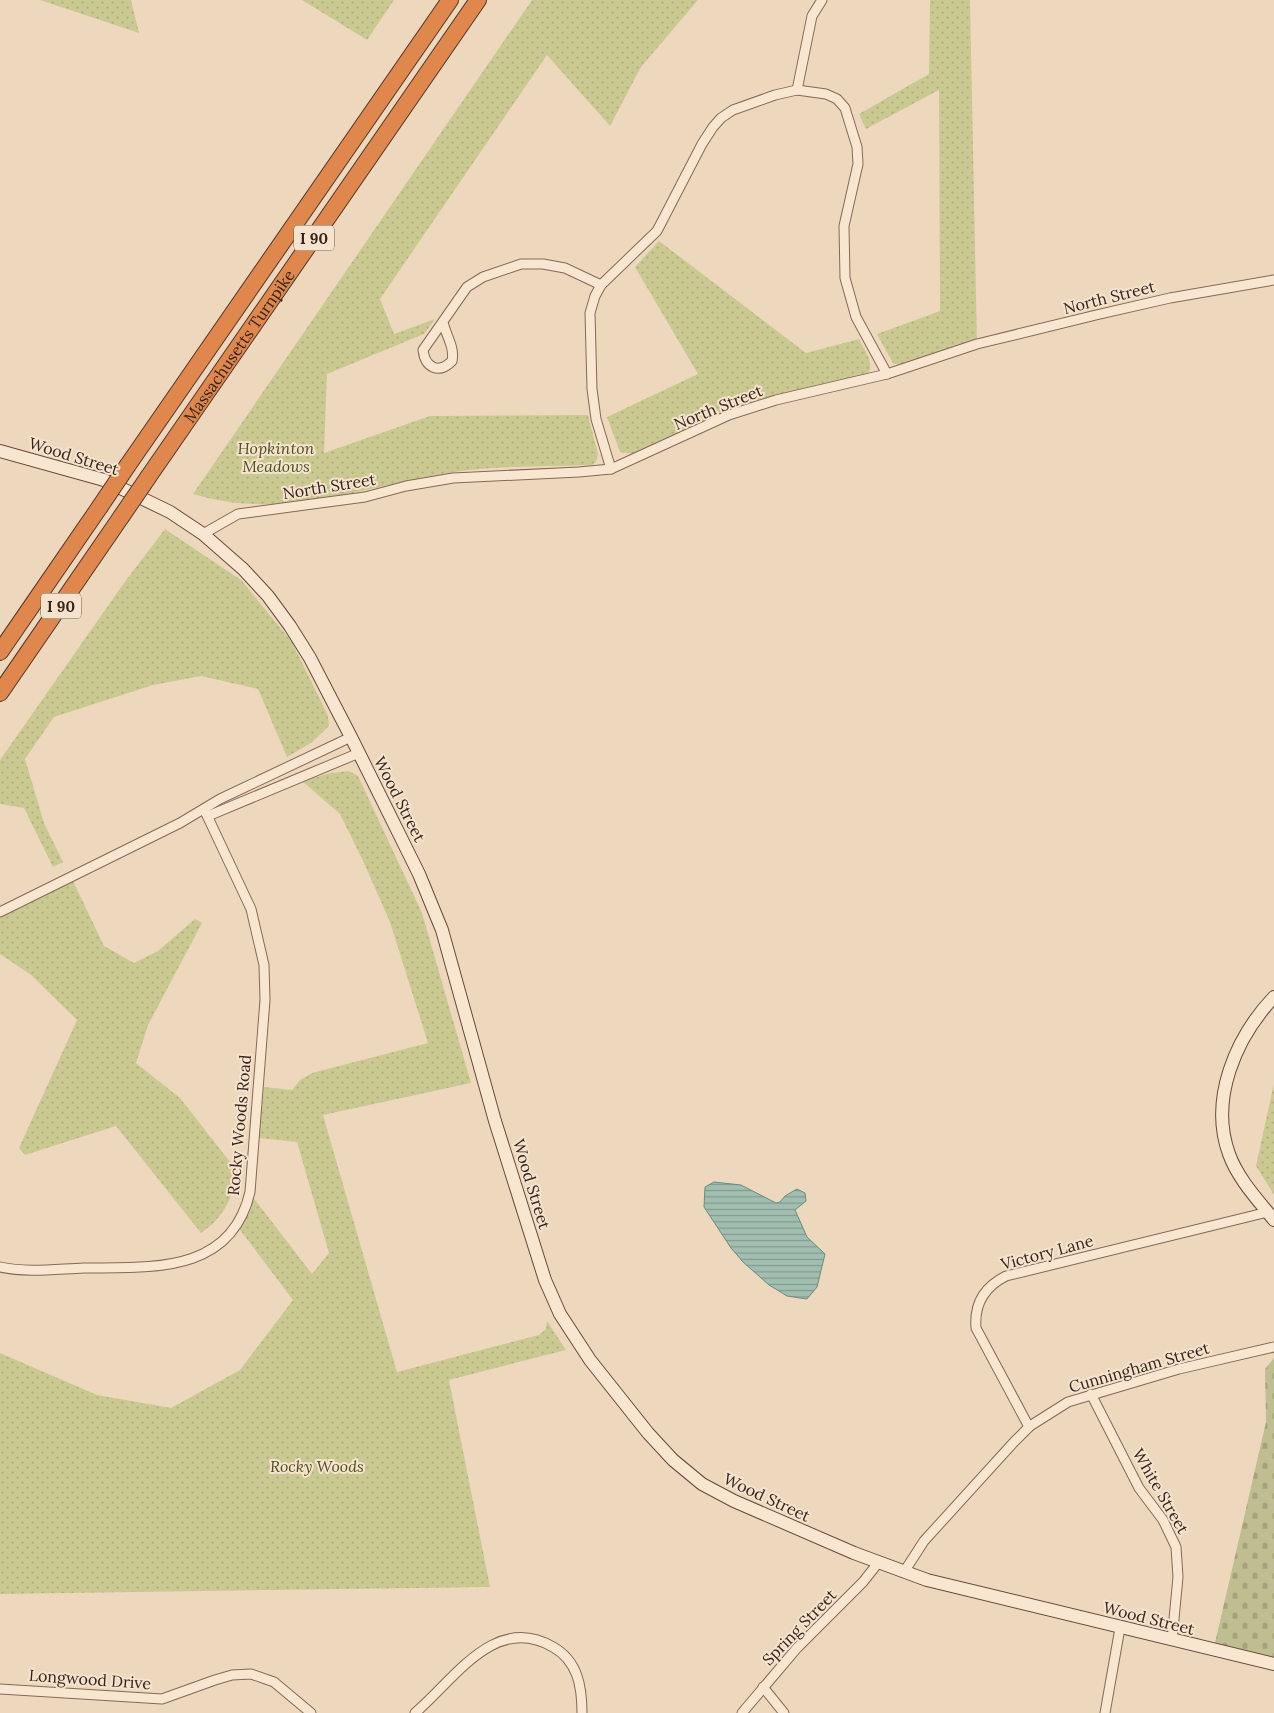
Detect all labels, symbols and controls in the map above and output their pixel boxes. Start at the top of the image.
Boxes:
road number: I 90 [294,226,334,250]
street label: Massachusetts Turnpike [179,265,299,426]
street label: North Street [1061,276,1158,318]
street label: North Street [671,380,766,434]
street label: Wood Street [27,433,122,479]
park label: Hopkinton Meadows [238,438,315,476]
street label: North Street [281,469,378,503]
road number: I 90 [41,594,81,618]
street label: Wood Street [370,753,430,846]
street label: Rocky Woods Road [223,1053,255,1196]
street label: Wood Street [509,1137,555,1232]
street label: Victory Lane [998,1230,1096,1274]
street label: Cunningham Street [1066,1337,1212,1397]
street label: White Street [1129,1445,1194,1538]
park label: Rocky Woods [270,1456,364,1476]
street label: Wood Street [721,1468,814,1526]
street label: Spring Street [758,1584,841,1669]
street label: Wood Street [1101,1597,1197,1639]
street label: Longwood Drive [28,1665,152,1693]

